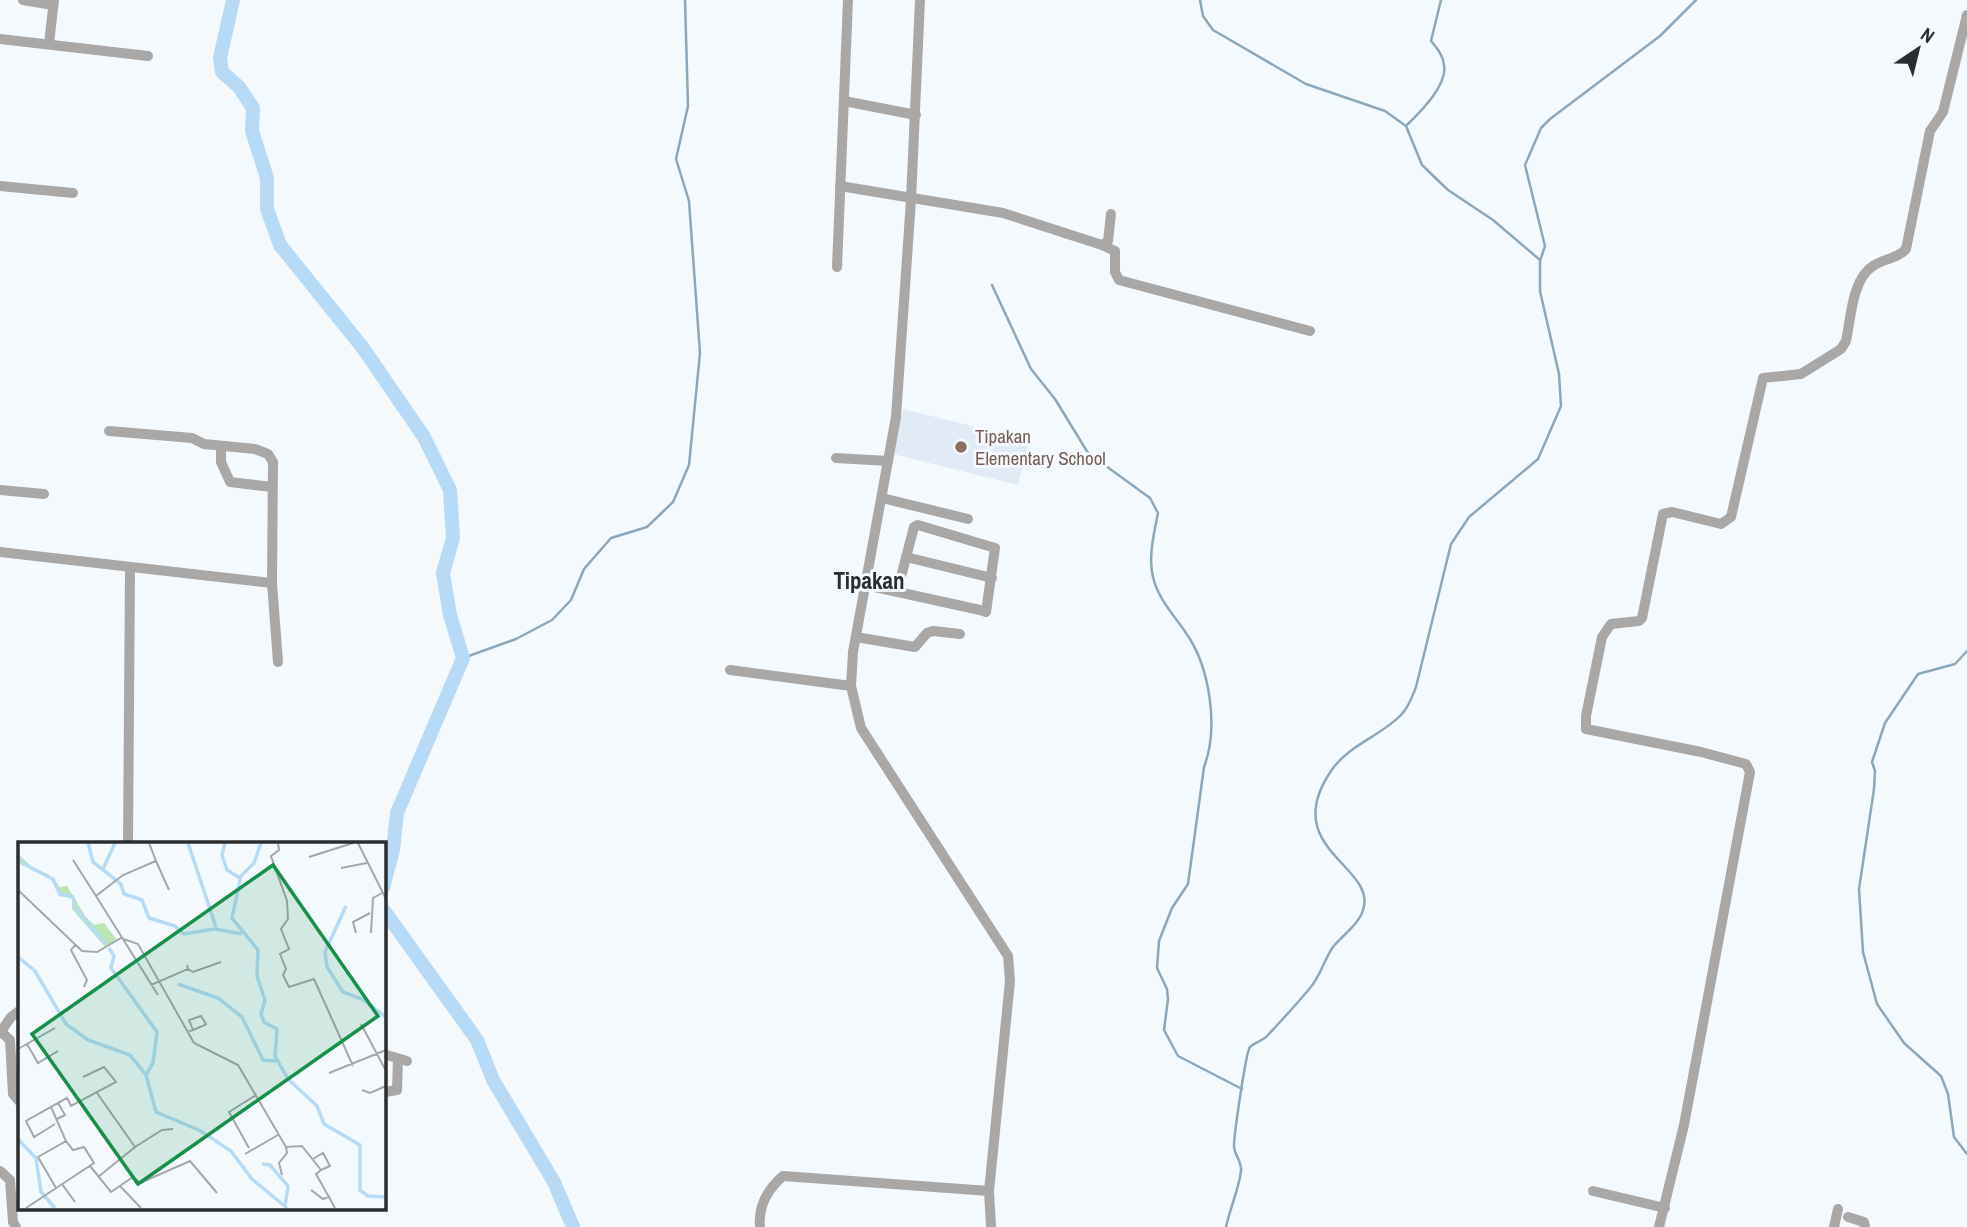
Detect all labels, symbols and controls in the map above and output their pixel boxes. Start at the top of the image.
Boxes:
north arrow [1883,14,1953,84]
text: N [1916,21,1940,49]
place label: Tipakan Elementary School [975,423,1106,471]
marker: Tipakan Elementary School [953,439,969,455]
district label: Tipakan [834,565,904,596]
inset map [18,842,385,1210]

